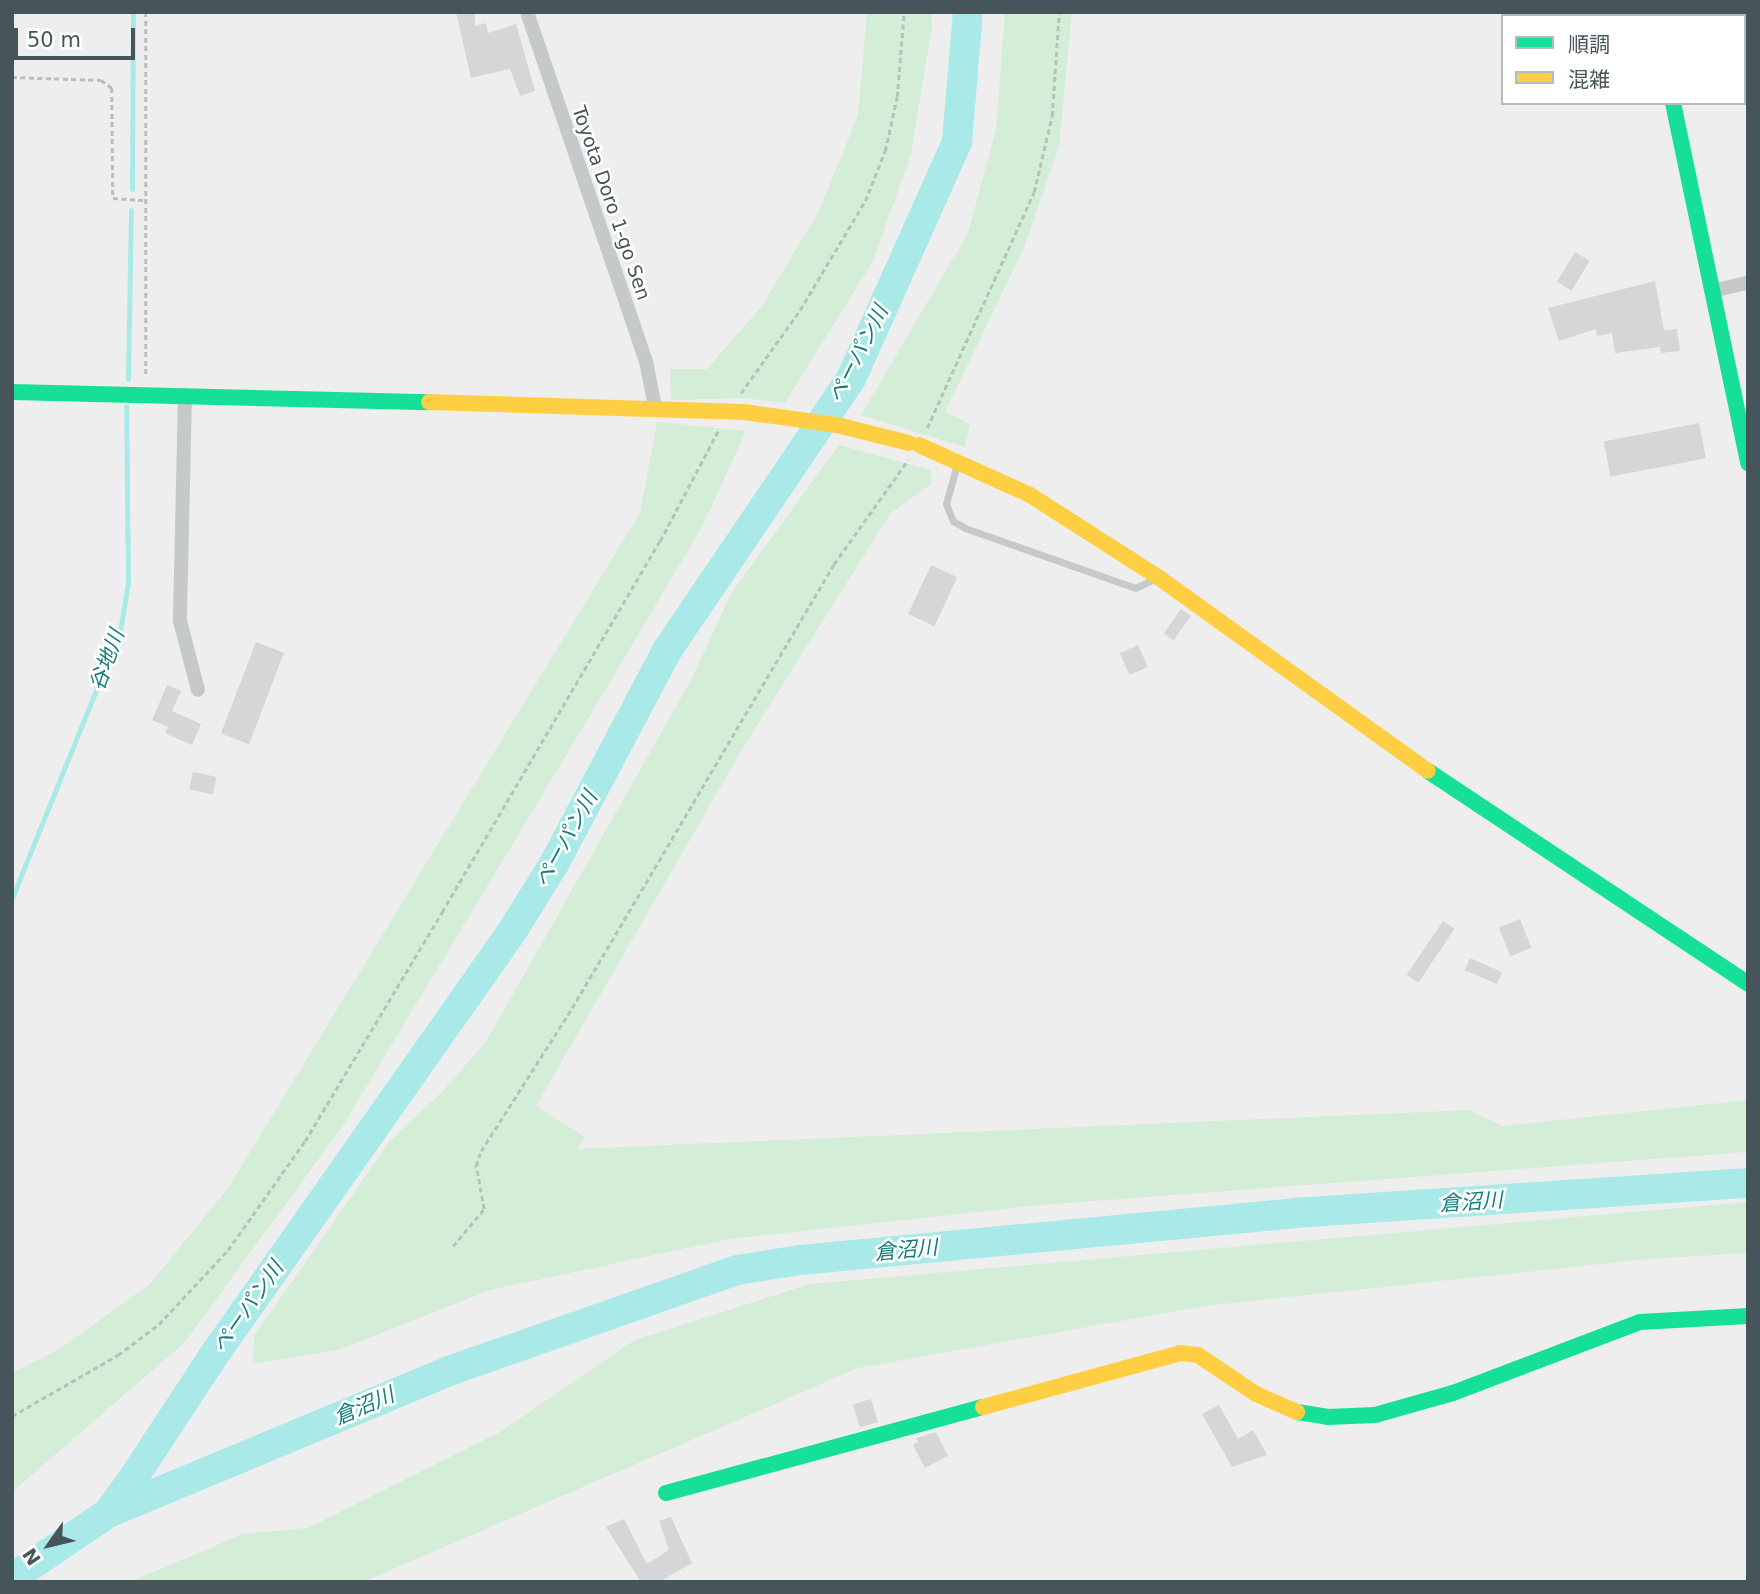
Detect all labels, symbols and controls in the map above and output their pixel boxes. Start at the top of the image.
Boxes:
scale bar [18,14,138,58]
legend [1501,14,1746,105]
text: 50 m [27,28,81,52]
text: 順調 [1568,33,1610,57]
text: 混雑 [1568,68,1610,92]
street label: Toyota Doro 1-go Sen [567,103,655,303]
water label: ペーパン川 [823,302,893,406]
water label: 谷地川 [84,626,130,694]
water label: ペーパン川 [530,787,602,891]
water label: 倉沼川 [1439,1187,1503,1217]
water label: 倉沼川 [874,1235,938,1265]
water label: ペーパン川 [208,1257,288,1357]
water label: 倉沼川 [330,1382,398,1430]
north arrow [14,1510,84,1580]
text: N [18,1544,45,1569]

